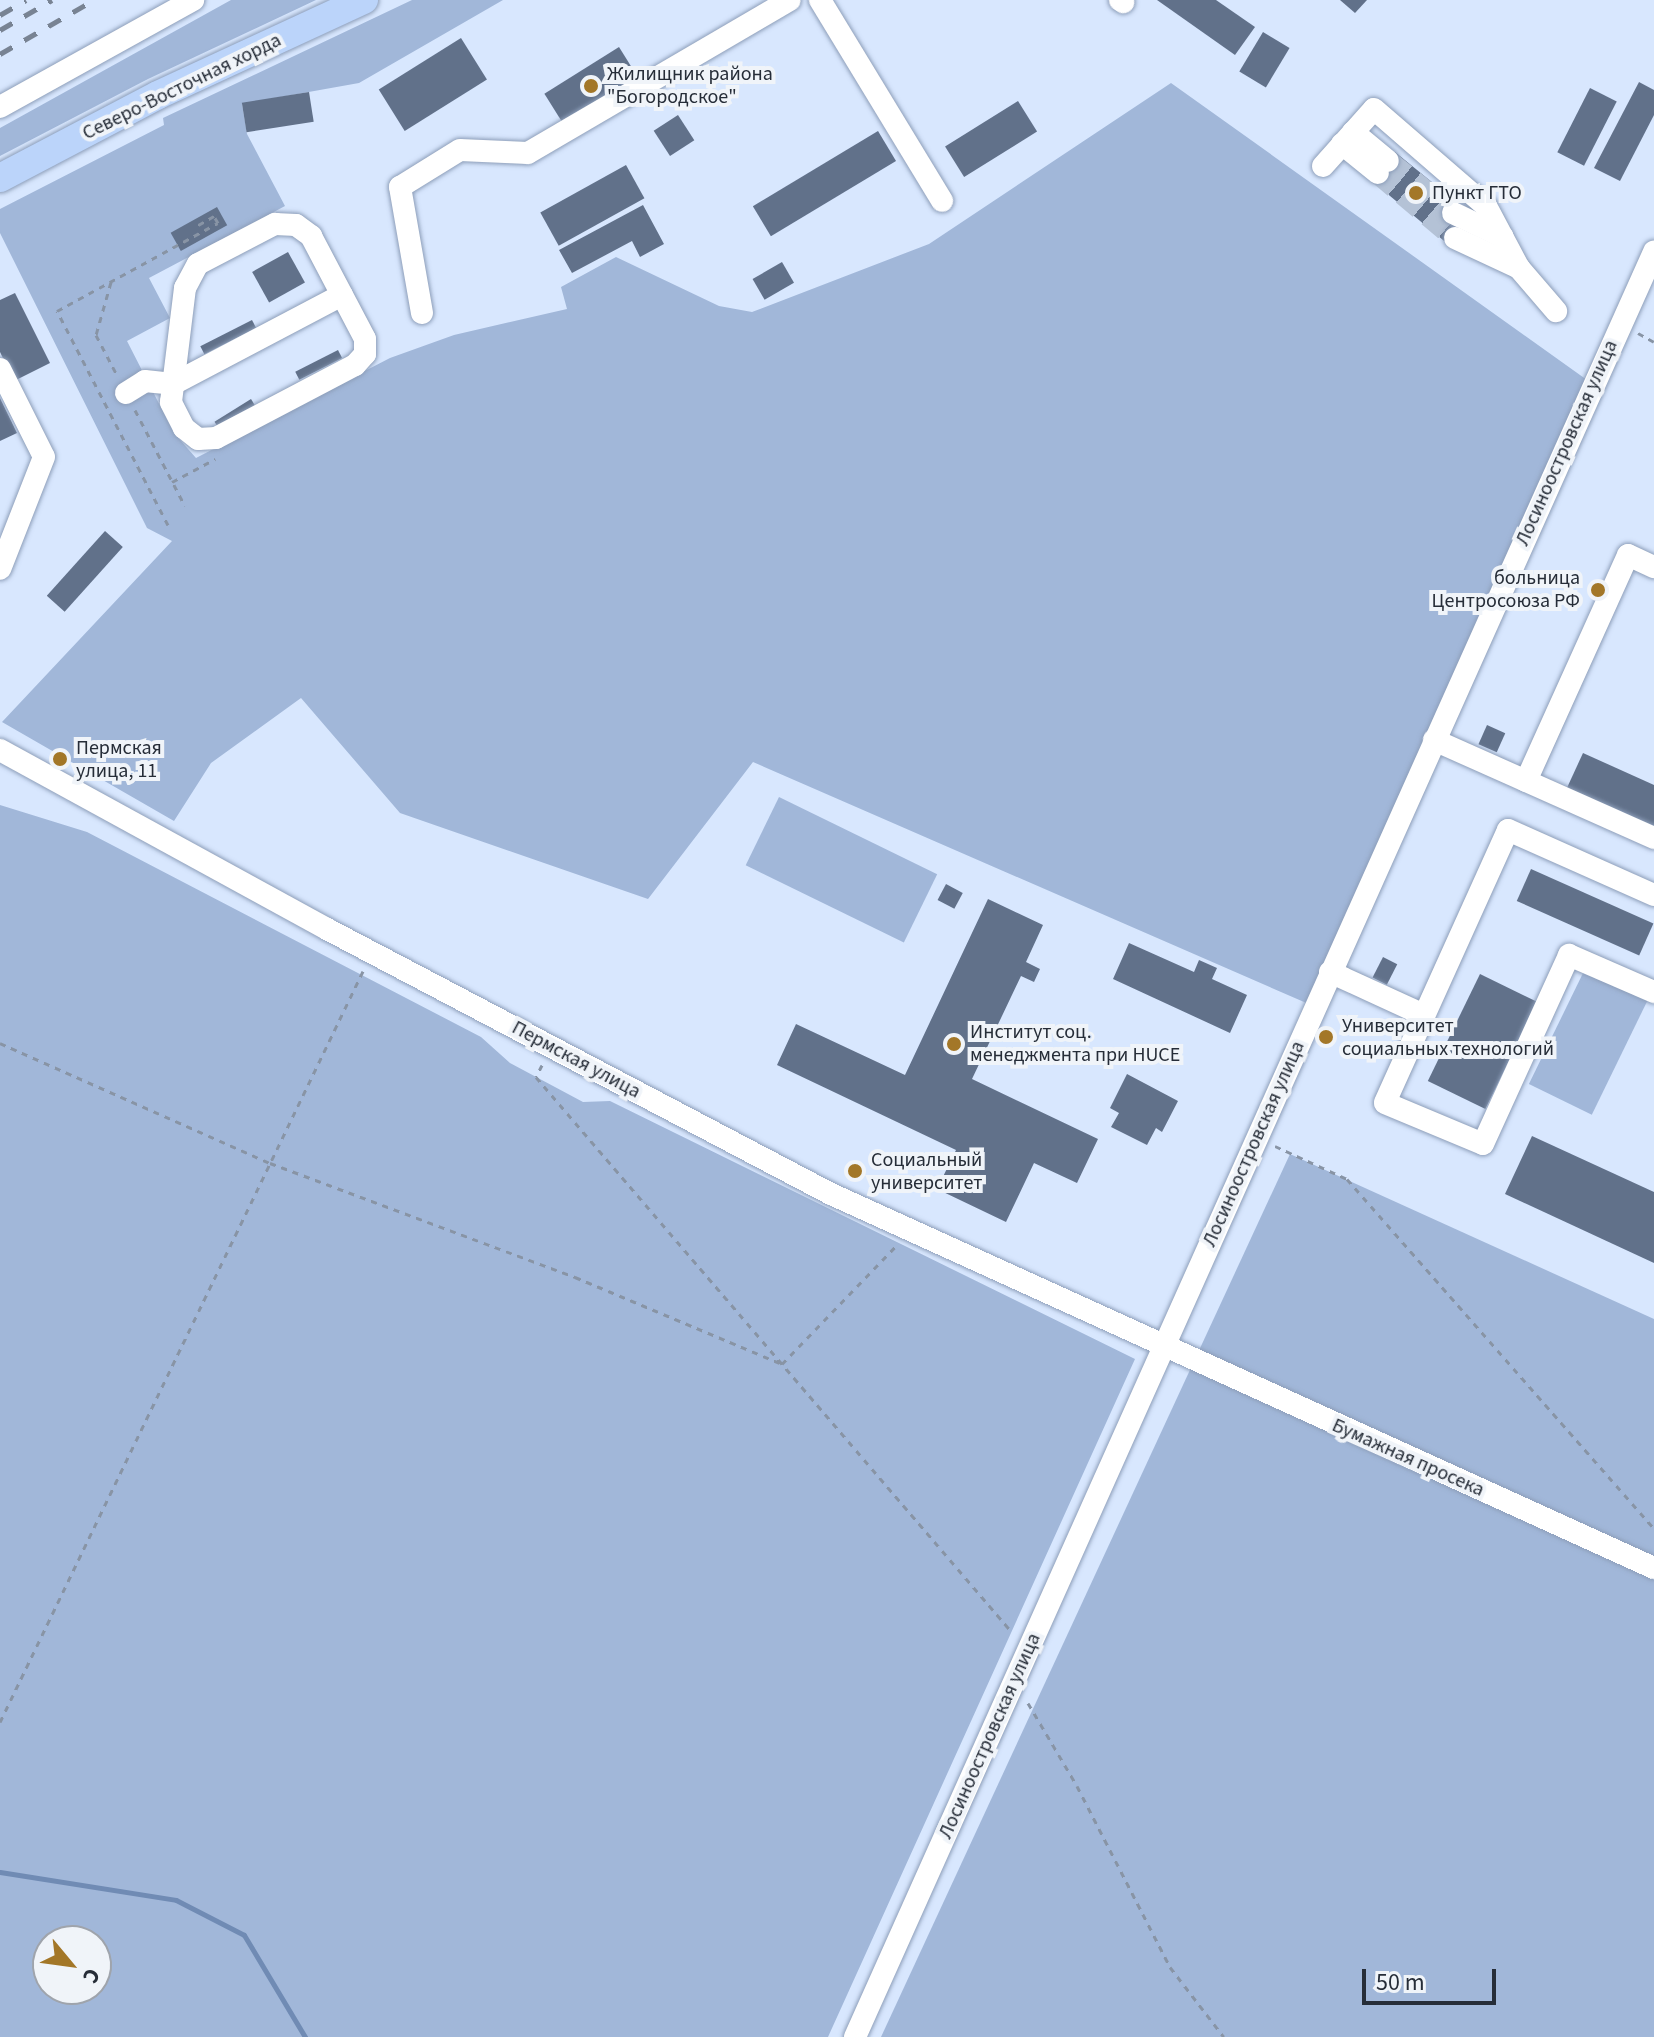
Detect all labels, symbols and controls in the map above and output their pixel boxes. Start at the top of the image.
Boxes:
street label: Северо-Восточная хорда [79,28,285,146]
place label: Жилищник района "Богородское" [607,62,773,109]
marker: Жилищник района "Богородское" [582,77,600,95]
place label: Пункт ГТО [1432,181,1522,205]
marker: Пункт ГТО [1407,184,1425,202]
street label: Лосиноостровская улица [1511,336,1623,550]
place label: больница Центросоюза РФ [1432,566,1580,613]
marker: больница Центросоюза РФ [1587,579,1609,601]
place label: Пермская улица, 11 [76,736,162,783]
marker: Пермская улица, 11 [51,750,69,768]
place label: Университет социальных технологий [1342,1014,1554,1061]
street label: Пермская улица [508,1016,644,1104]
place label: Институт соц. менеджмента при HUCE [970,1020,1180,1067]
marker: Университет социальных технологий [1317,1028,1335,1046]
marker: Институт соц. менеджмента при HUCE [945,1035,963,1053]
street label: Лосиноостровская улица [1198,1037,1310,1251]
place label: Социальный университет [871,1148,982,1195]
marker: Социальный университет [846,1162,864,1180]
street label: Бумажная просека [1328,1414,1488,1502]
street label: Лосиноостровская улица [934,1629,1046,1843]
north arrow [32,1925,112,2005]
scale bar [1366,1953,1500,2003]
text: С [74,1962,108,1989]
text: 50 m [1376,1965,1425,2000]

